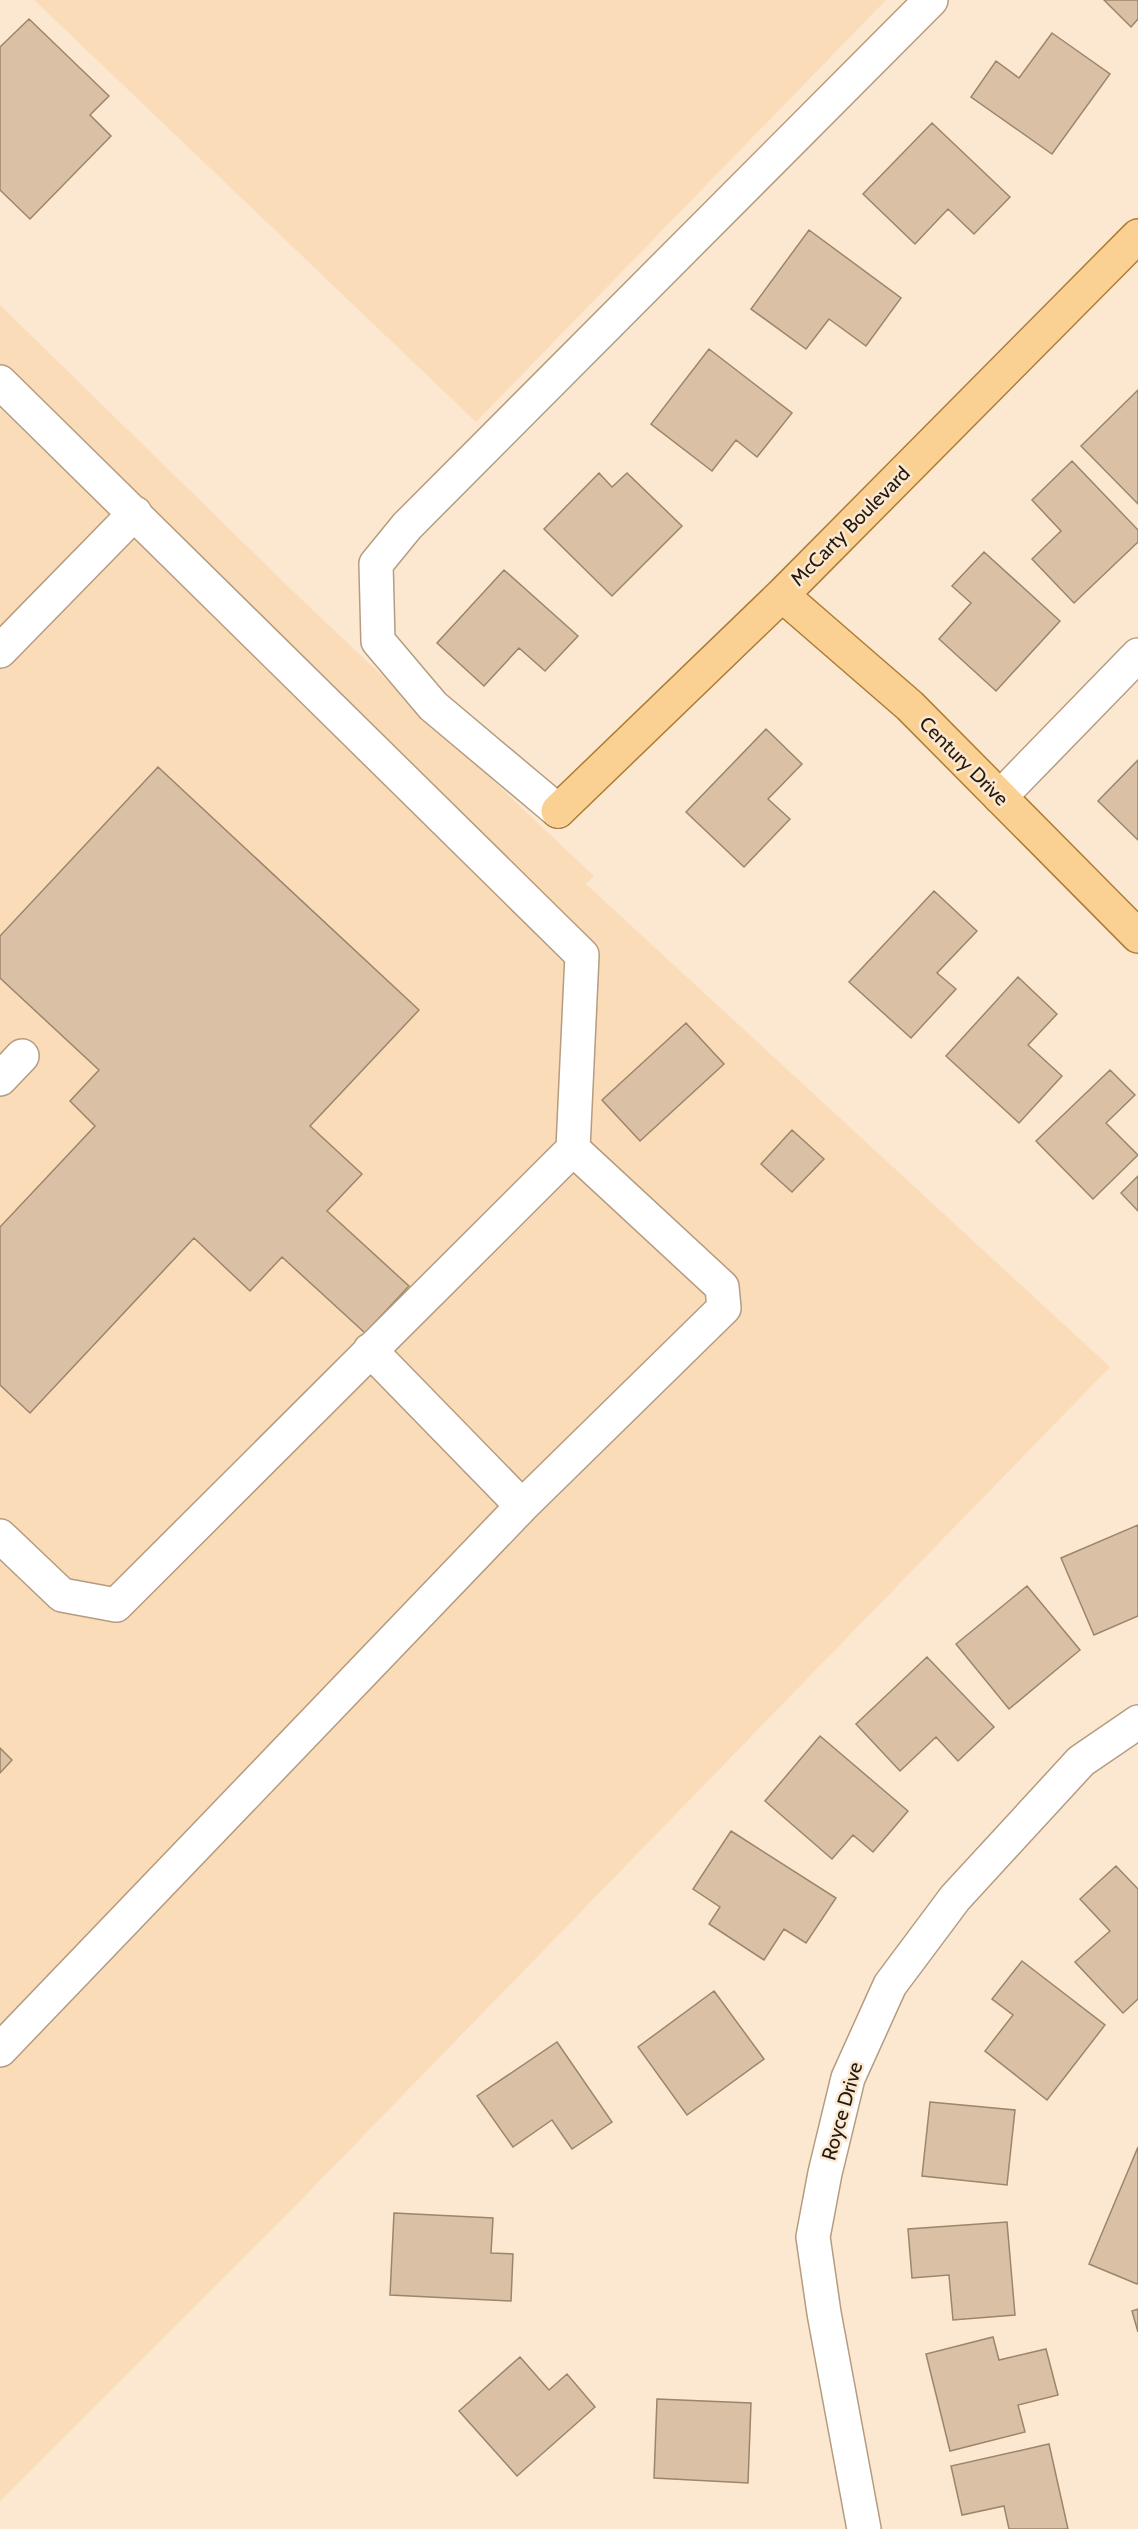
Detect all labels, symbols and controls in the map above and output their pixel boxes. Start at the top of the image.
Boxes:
street label: McCarty Boulevard [785,461,915,591]
street label: Century Drive [914,711,1014,811]
street label: Royce Drive [817,2059,867,2163]

